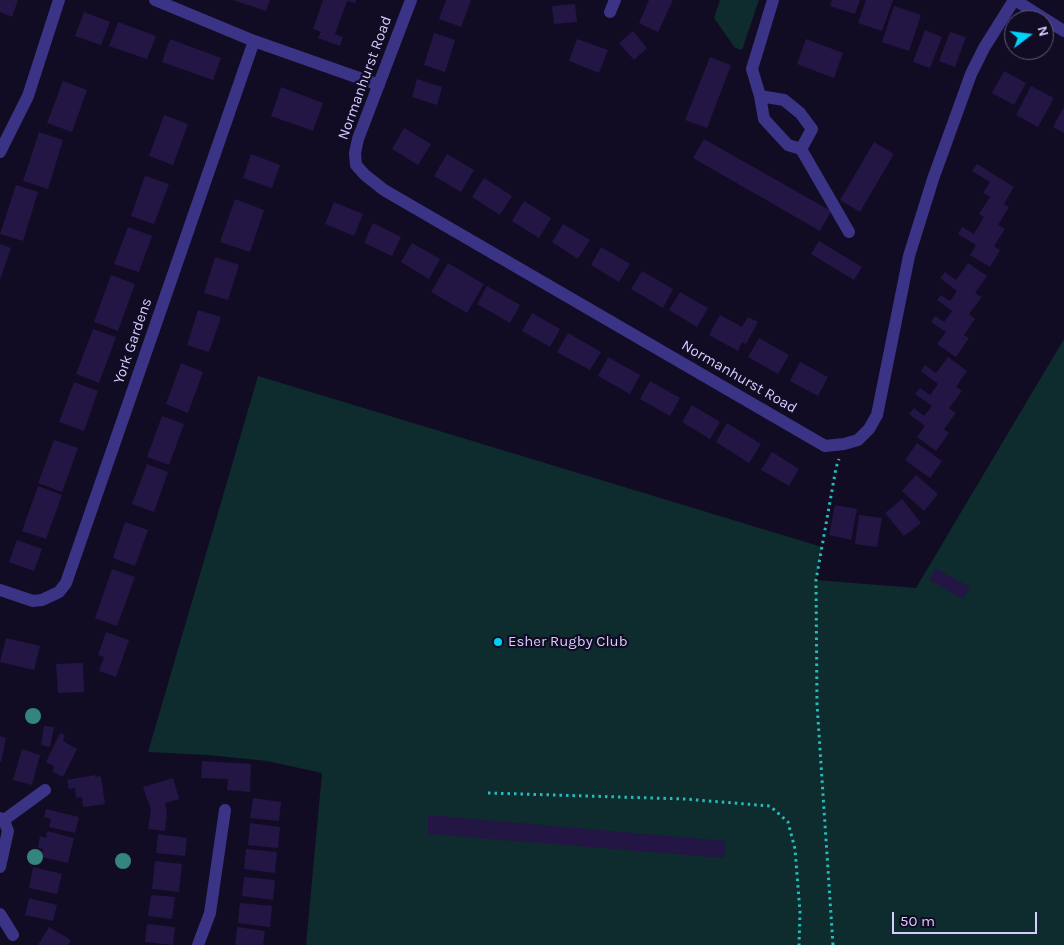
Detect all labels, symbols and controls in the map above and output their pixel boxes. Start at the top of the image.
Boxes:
north arrow [1004,10,1054,60]
street label: Normanhurst Road [334,14,396,142]
text: N [1033,24,1053,38]
street label: York Gardens [110,296,156,386]
street label: Normanhurst Road [678,337,800,417]
place label: Esher Rugby Club [508,633,628,651]
marker: Esher Rugby Club [492,636,504,648]
scale bar [894,902,1039,934]
text: 50 m [900,912,935,930]

